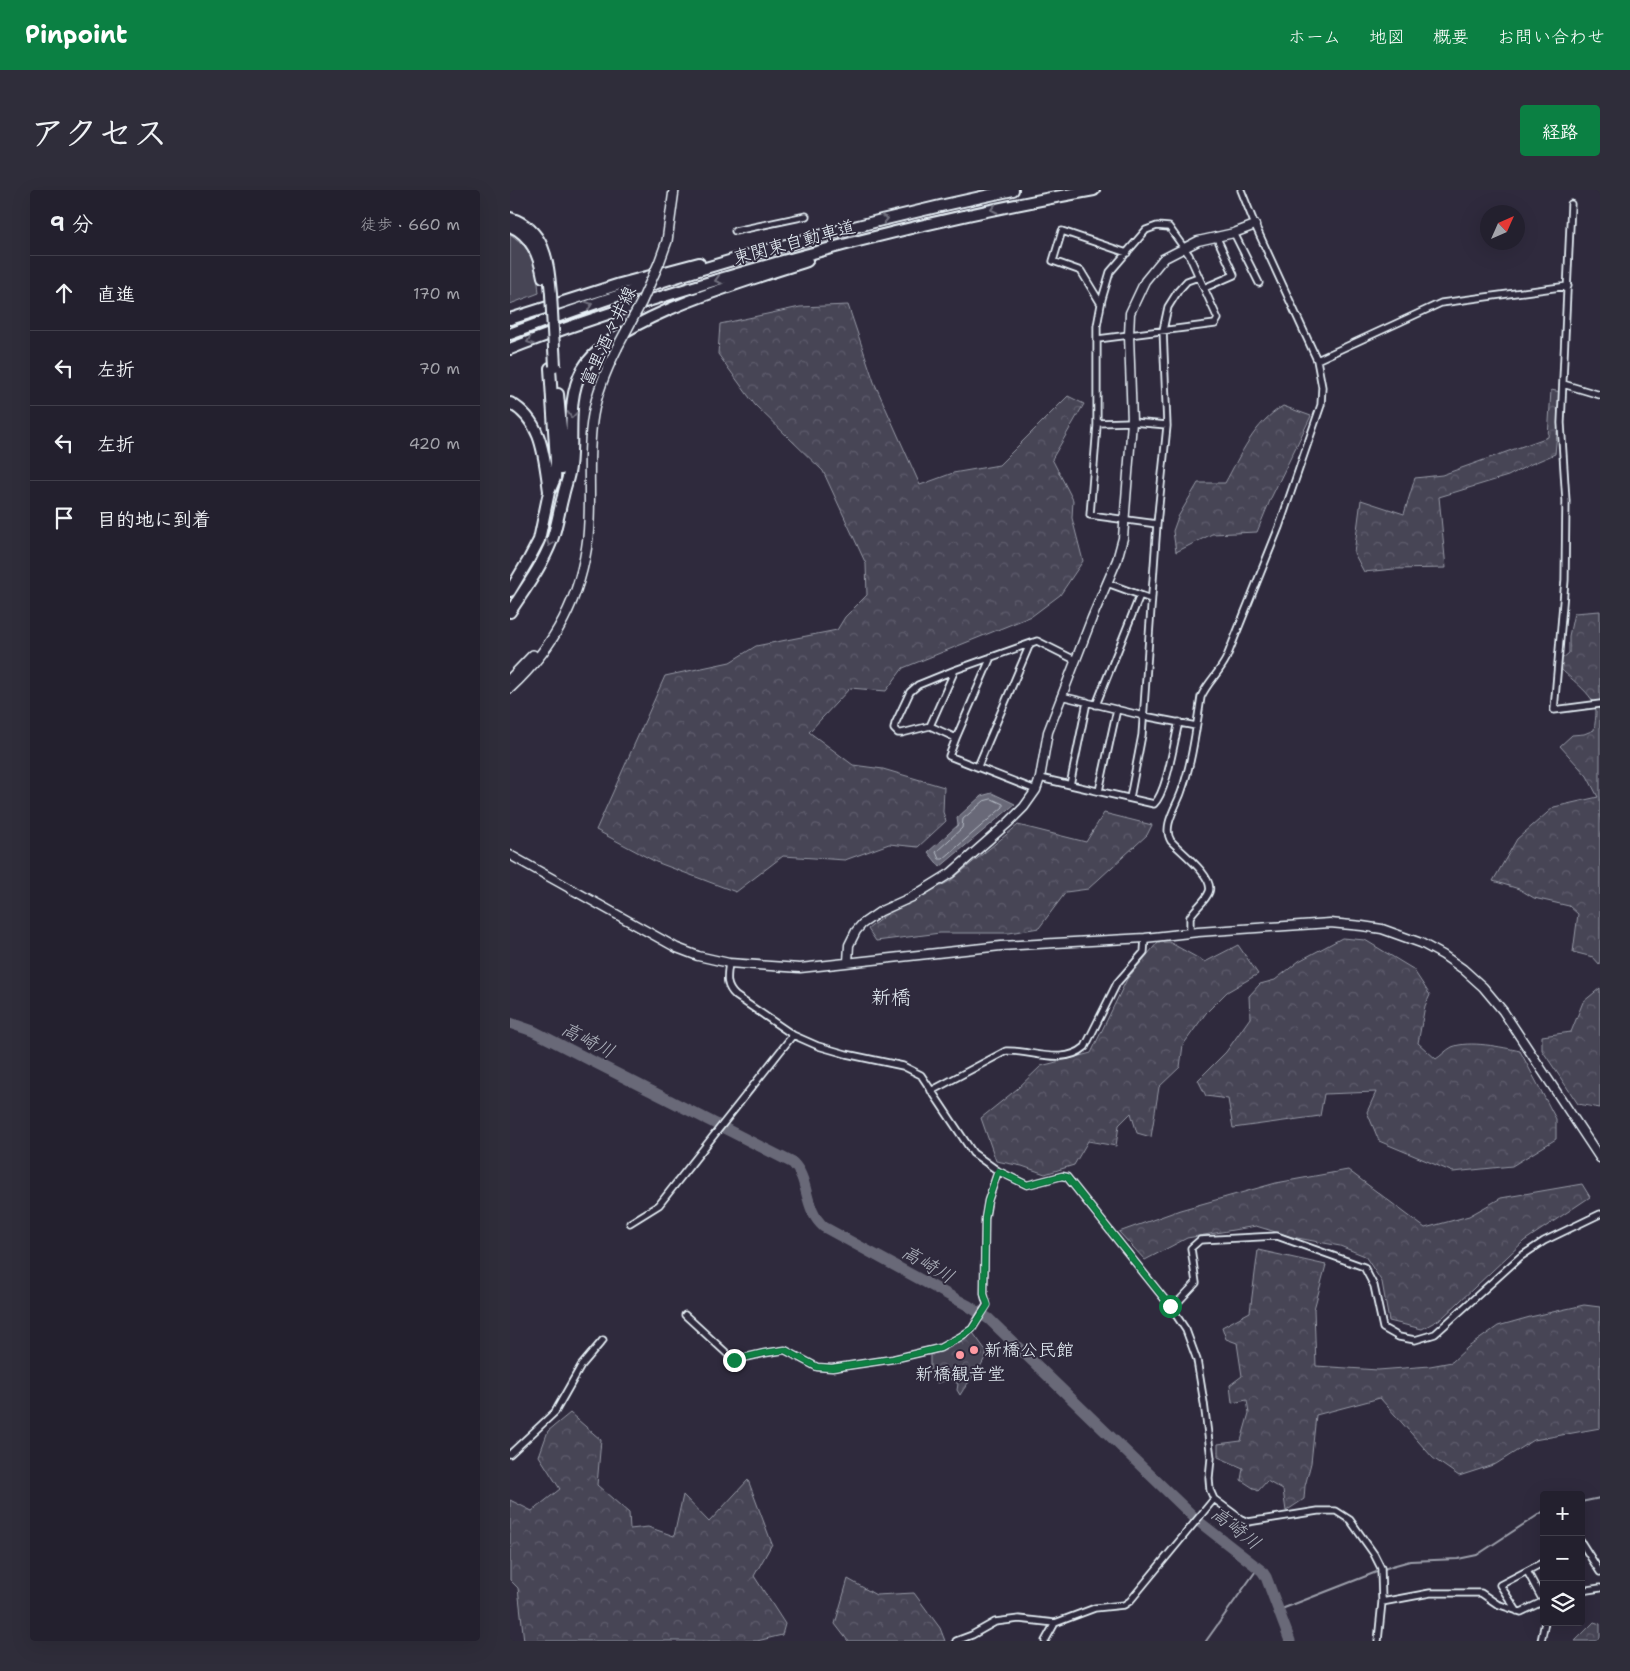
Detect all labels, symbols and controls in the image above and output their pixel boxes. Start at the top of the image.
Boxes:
text: Pinpoint [25,19,127,51]
text: ホーム [1288,25,1341,49]
text: 地図 [1369,25,1405,49]
text: 概要 [1433,25,1469,49]
text: お問い合わせ [1497,25,1605,49]
button: 経路 [1520,105,1600,156]
text: アクセス [30,109,168,156]
one-way arrow [990,203,999,214]
north arrow [1480,205,1525,250]
text: 9 分 [50,210,93,238]
text: 徒歩 · 660 m [361,214,460,235]
street label: 東関東自動車道 [730,214,858,270]
one-way arrow [881,214,890,225]
one-way arrow [714,274,723,284]
icon: ahead [50,279,78,307]
text: 直進 [97,282,135,307]
street label: 富里酒々井線 [574,282,642,390]
text: 170 m [413,283,460,304]
one-way arrow [584,301,593,311]
one-way arrow [527,335,535,345]
icon: left [50,354,78,382]
text: 左折 [97,357,135,382]
text: 70 m [419,358,460,379]
one-way arrow [567,411,578,419]
icon: left [50,429,78,457]
text: 左折 [97,432,135,457]
text: 420 m [409,433,460,454]
icon: arrive [50,504,78,532]
text: 目的地に到着 [97,507,211,532]
one-way arrow [546,538,556,547]
district label: 新橋 [871,984,911,1010]
water label: 高崎川 [557,1016,619,1064]
water label: 高崎川 [897,1239,959,1289]
route start [1159,1295,1182,1318]
place label: 新橋公民館 [984,1338,1074,1362]
marker: 新橋公民館 [968,1344,980,1356]
route end [723,1349,746,1372]
marker: 新橋観音堂 [954,1349,966,1361]
place label: 新橋観音堂 [915,1362,1005,1386]
map controls [1540,1491,1585,1626]
button: + [1540,1491,1585,1536]
water label: 高崎川 [1206,1501,1266,1555]
button: − [1540,1536,1585,1581]
button: layers [1540,1581,1585,1626]

